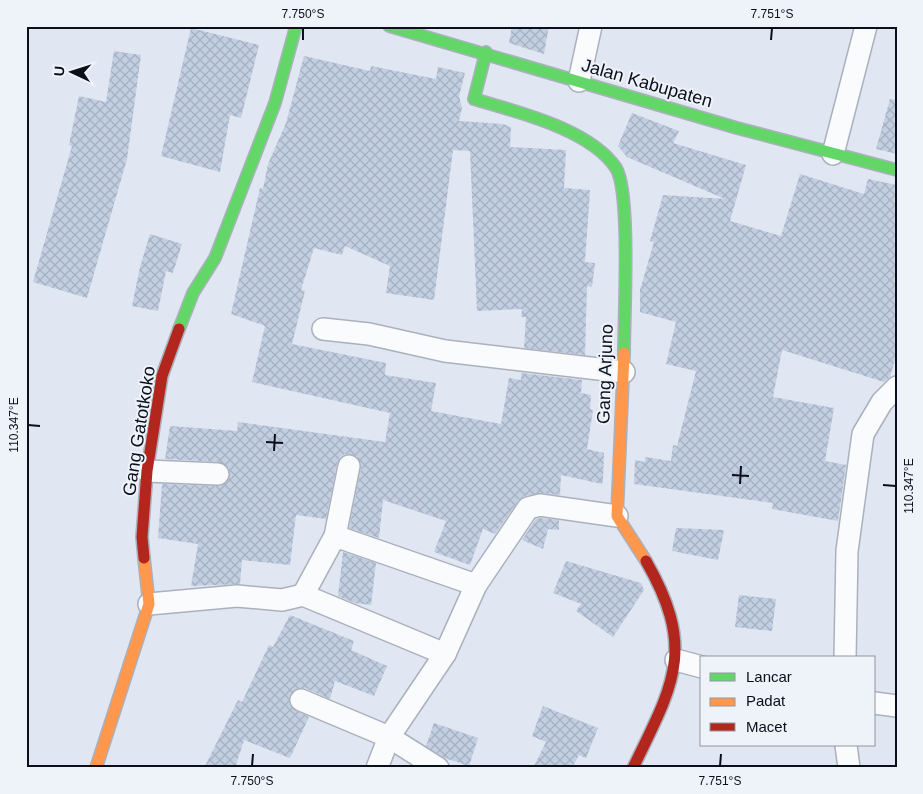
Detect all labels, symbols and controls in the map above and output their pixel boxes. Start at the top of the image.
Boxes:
text: 7.750°S [282,7,324,21]
text: 7.751°S [751,7,793,21]
north arrow [48,48,98,98]
street label: Jalan Kabupaten [579,55,715,111]
text: U [51,65,67,77]
street label: Gang Arjuno [593,324,617,424]
street label: Gang Gatotkoko [119,365,159,497]
text: 110.347°E [7,397,21,453]
text: 110.347°E [902,458,916,514]
legend [700,656,876,746]
text: Lancar [746,668,792,685]
text: Padat [746,692,786,709]
text: Macet [746,718,788,735]
text: 7.750°S [231,774,273,788]
text: 7.751°S [699,774,741,788]

